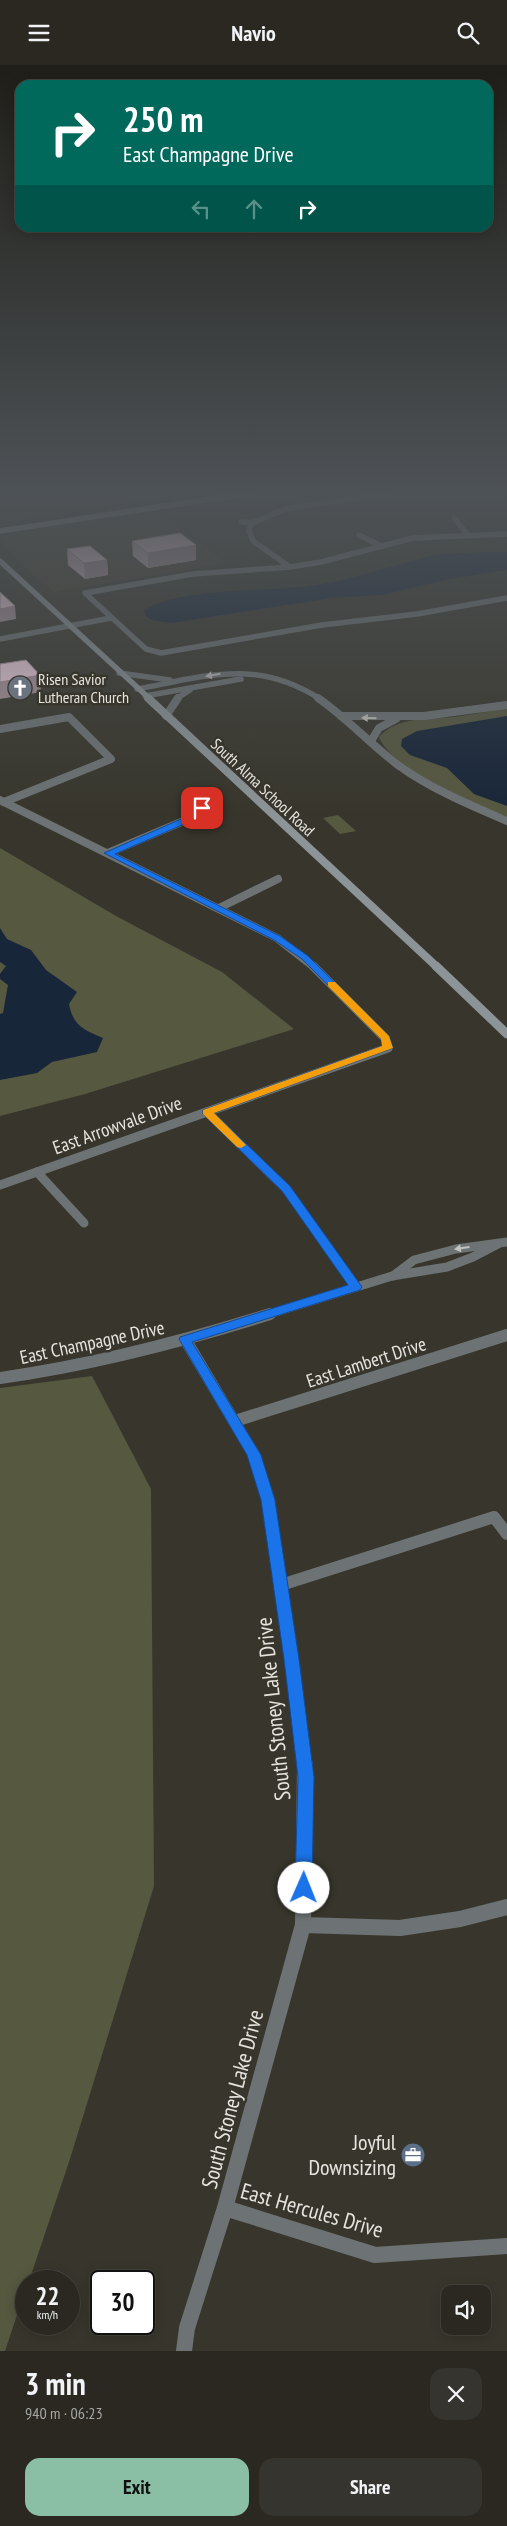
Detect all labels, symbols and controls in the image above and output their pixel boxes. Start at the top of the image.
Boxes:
icon: menu [25,19,53,47]
text: Navio [231,19,276,47]
icon: search [454,19,482,47]
text: 250 m [123,96,204,142]
icon: right [40,100,105,165]
text: East Champagne Drive [123,140,294,168]
icon: left [187,195,215,223]
icon: ahead [240,195,268,223]
icon: right [293,195,321,223]
place label: Risen Savior Lutheran Church [38,669,129,707]
one-way arrow [205,672,221,680]
church icon: Risen Savior Lutheran Church [7,675,33,701]
one-way arrow [361,713,377,721]
street label: South Alma School Road [207,734,319,840]
pin [181,787,223,829]
icon: arrive [188,794,216,822]
street label: East Arrowvale Drive [49,1090,185,1159]
one-way arrow [454,1245,470,1253]
street label: East Champagne Drive [17,1315,167,1369]
street label: East Lambert Drive [303,1331,429,1393]
street label: South Stoney Lake Drive [249,1616,297,1802]
position arrow [277,1861,329,1913]
street label: South Stoney Lake Drive [195,2007,269,2191]
place label: Joyful Downsizing [308,2128,397,2181]
office icon: Joyful Downsizing [400,2142,426,2168]
street label: East Hercules Drive [238,2176,386,2244]
speed limit sign: 30 [90,2270,155,2335]
text: 22 [36,2280,59,2312]
map controls [441,2285,491,2335]
button: sound [441,2285,491,2335]
text: km/h [37,2307,58,2322]
text: 3 min [25,2364,86,2403]
button: close [430,2368,482,2420]
text: 940 m · 06:23 [25,2403,103,2423]
button: Exit [25,2458,249,2516]
button: Share [259,2458,482,2516]

